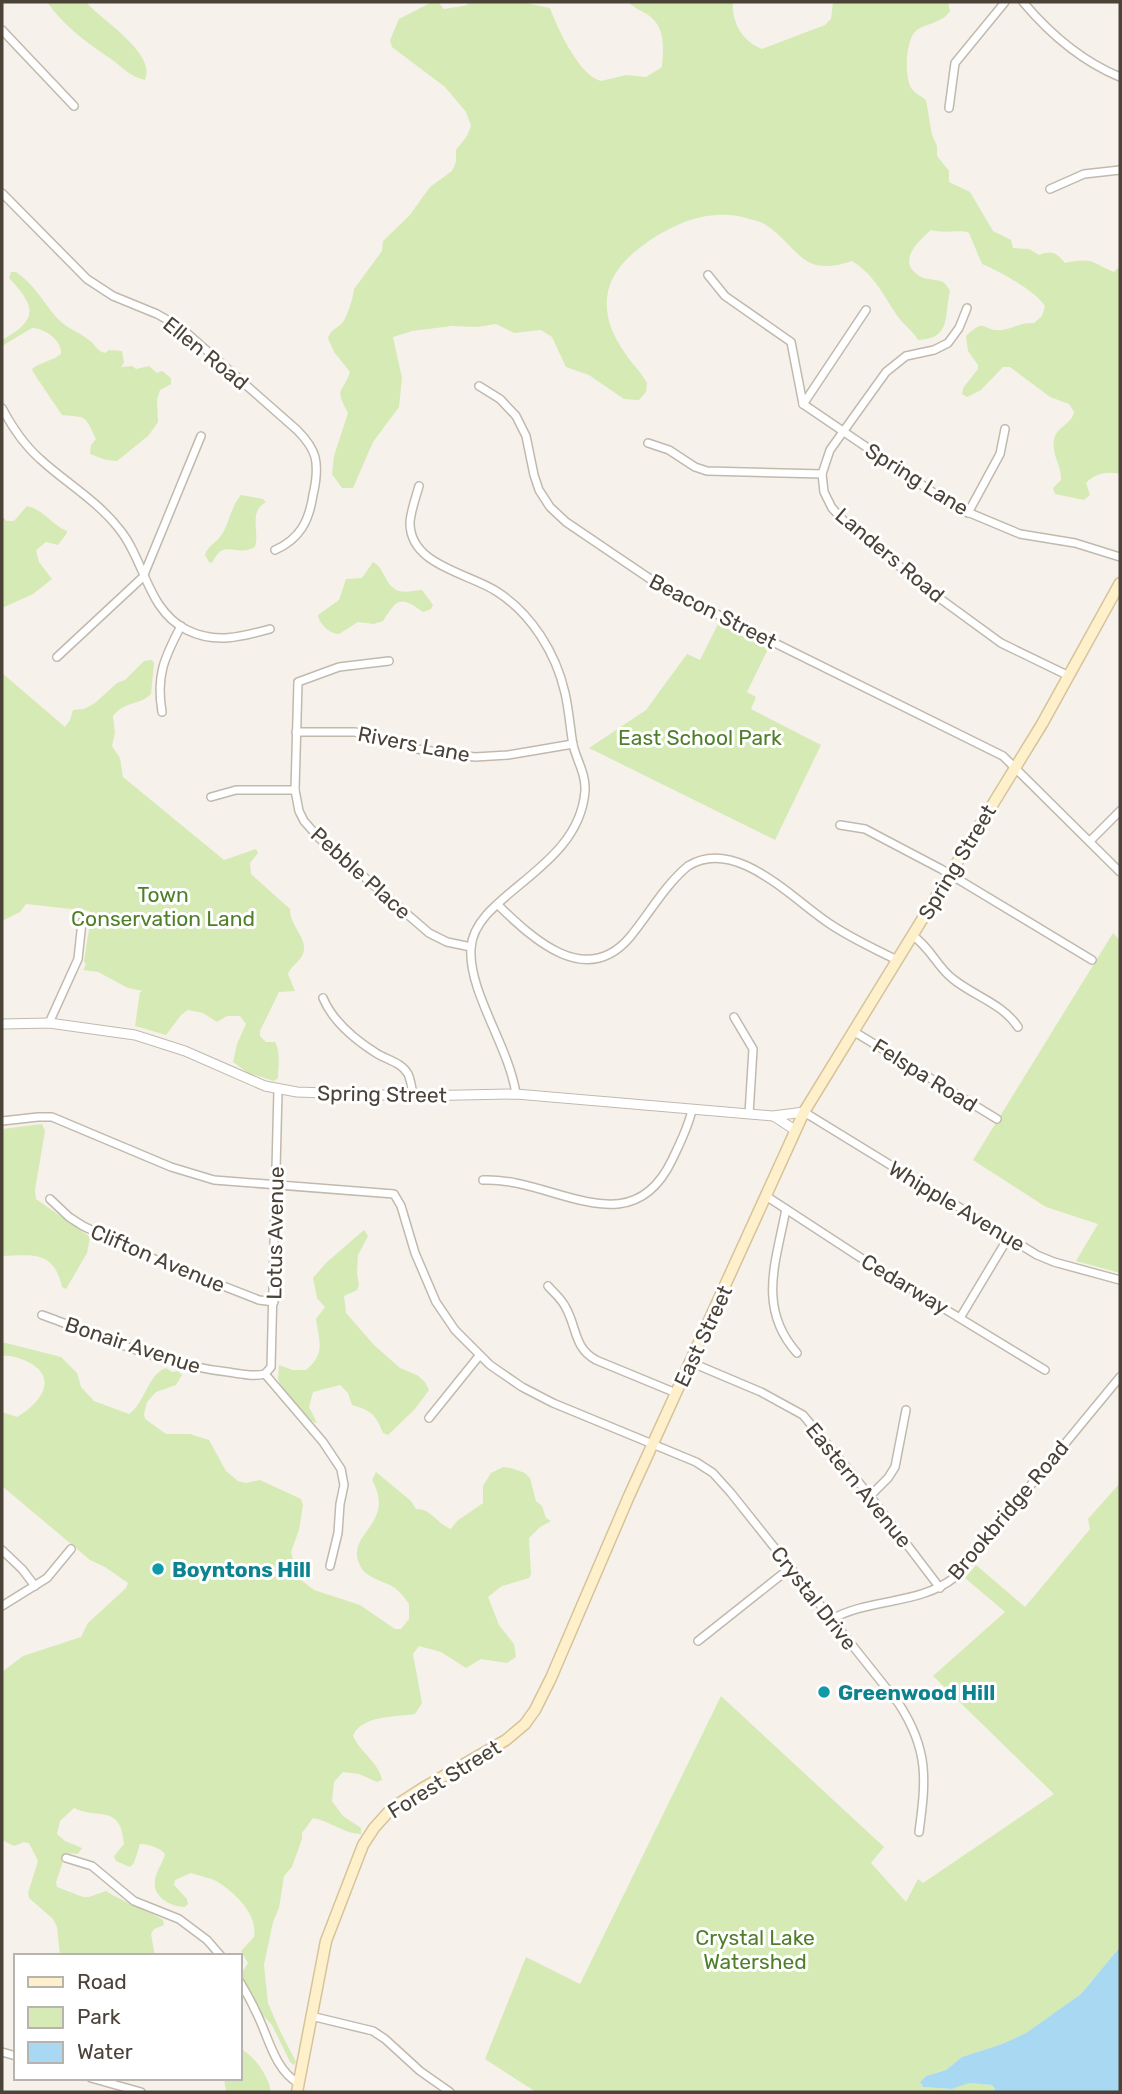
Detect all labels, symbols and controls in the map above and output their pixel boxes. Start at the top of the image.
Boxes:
street label: Ellen Road [158,311,254,395]
street label: Spring Lane [861,437,973,521]
street label: Landers Road [831,502,949,608]
street label: Beacon Street [645,568,781,654]
street label: Rivers Lane [356,721,472,767]
park label: East School Park [618,725,782,750]
street label: Spring Street [913,800,1001,924]
street label: Pebble Place [306,822,416,924]
park label: Town Conservation Land [71,882,255,931]
street label: Felspa Road [868,1033,982,1117]
street label: Spring Street [317,1080,447,1108]
street label: Whipple Avenue [884,1155,1030,1257]
street label: Lotus Avenue [261,1166,289,1300]
street label: Clifton Avenue [87,1218,229,1298]
street label: Cedarway [857,1248,953,1320]
street label: East Street [669,1281,737,1391]
street label: Bonair Avenue [62,1311,204,1379]
street label: Eastern Avenue [801,1417,917,1553]
street label: Brookbridge Road [942,1435,1074,1585]
street label: Crystal Drive [766,1541,862,1655]
place label: Boyntons Hill [172,1557,311,1582]
marker: Boyntons Hill [150,1561,166,1577]
place label: Greenwood Hill [838,1680,995,1705]
marker: Greenwood Hill [816,1684,832,1700]
street label: Forest Street [383,1734,505,1824]
park label: Crystal Lake Watershed [695,1925,815,1974]
legend [14,1954,242,2080]
text: Road [77,1969,127,1994]
text: Park [77,2004,121,2029]
text: Water [77,2039,133,2064]

